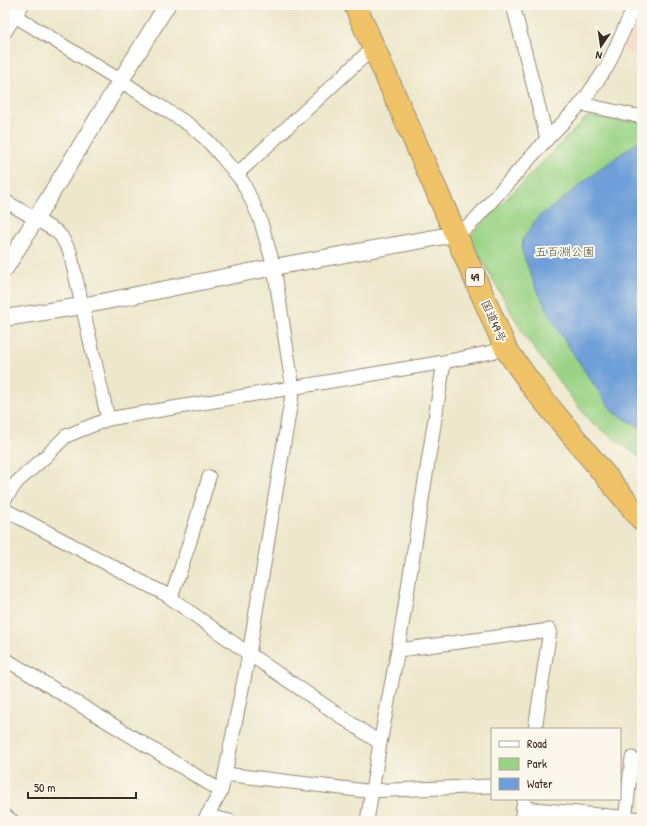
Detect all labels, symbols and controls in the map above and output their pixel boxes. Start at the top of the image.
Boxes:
north arrow [581,26,621,66]
text: N [594,48,603,63]
park label: 五百淵公園 [535,243,595,260]
road number: 49 [466,268,484,286]
street label: 国道49号 [477,297,511,345]
legend [491,728,621,800]
text: Road [527,735,547,752]
text: Park [527,755,547,772]
scale bar [28,774,136,800]
text: Water [527,775,553,792]
text: 50 m [34,779,55,796]

